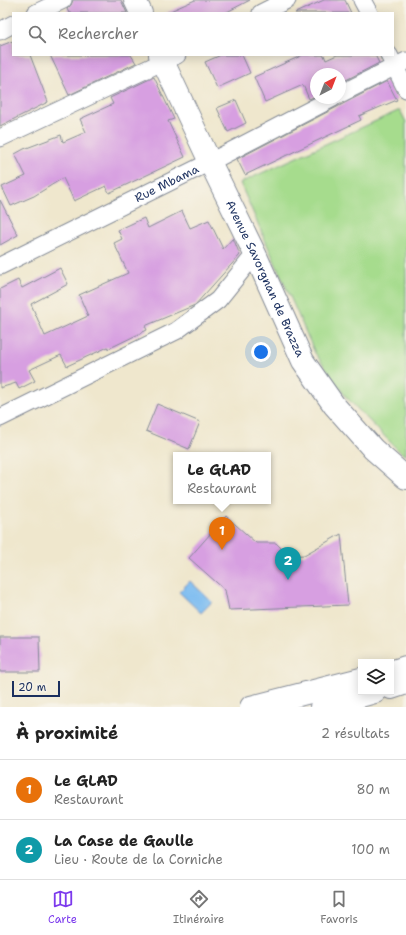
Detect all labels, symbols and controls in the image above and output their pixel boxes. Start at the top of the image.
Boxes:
search box [12,12,394,56]
icon: search [26,23,48,45]
text: Rechercher [58,24,139,44]
north arrow [310,68,346,104]
street label: Rue Mbama [132,161,202,206]
street label: Avenue Savorgnan de Brazza [222,197,308,360]
your location [251,342,271,362]
popup [173,452,271,504]
text: Le GLAD [187,460,251,480]
text: Restaurant [187,480,257,497]
pin: 1 [209,517,235,550]
pin: 2 [275,547,301,580]
map controls [358,659,394,695]
button: layers [358,659,394,695]
scale bar [12,679,60,698]
text: 20 m [18,680,46,695]
text: À proximité [16,722,118,744]
text: 2 résultats [321,725,390,742]
text: Le GLAD [54,771,118,791]
text: 1 [26,781,32,798]
text: 80 m [356,781,390,798]
text: Restaurant [54,791,124,808]
text: La Case de Gaulle [54,831,194,851]
text: 2 [24,841,34,858]
text: 100 m [351,841,390,858]
text: Lieu · Route de la Corniche [54,851,223,868]
tab: Carte [48,888,77,927]
tab: Itinéraire [173,888,224,927]
tab: Favoris [320,888,358,927]

